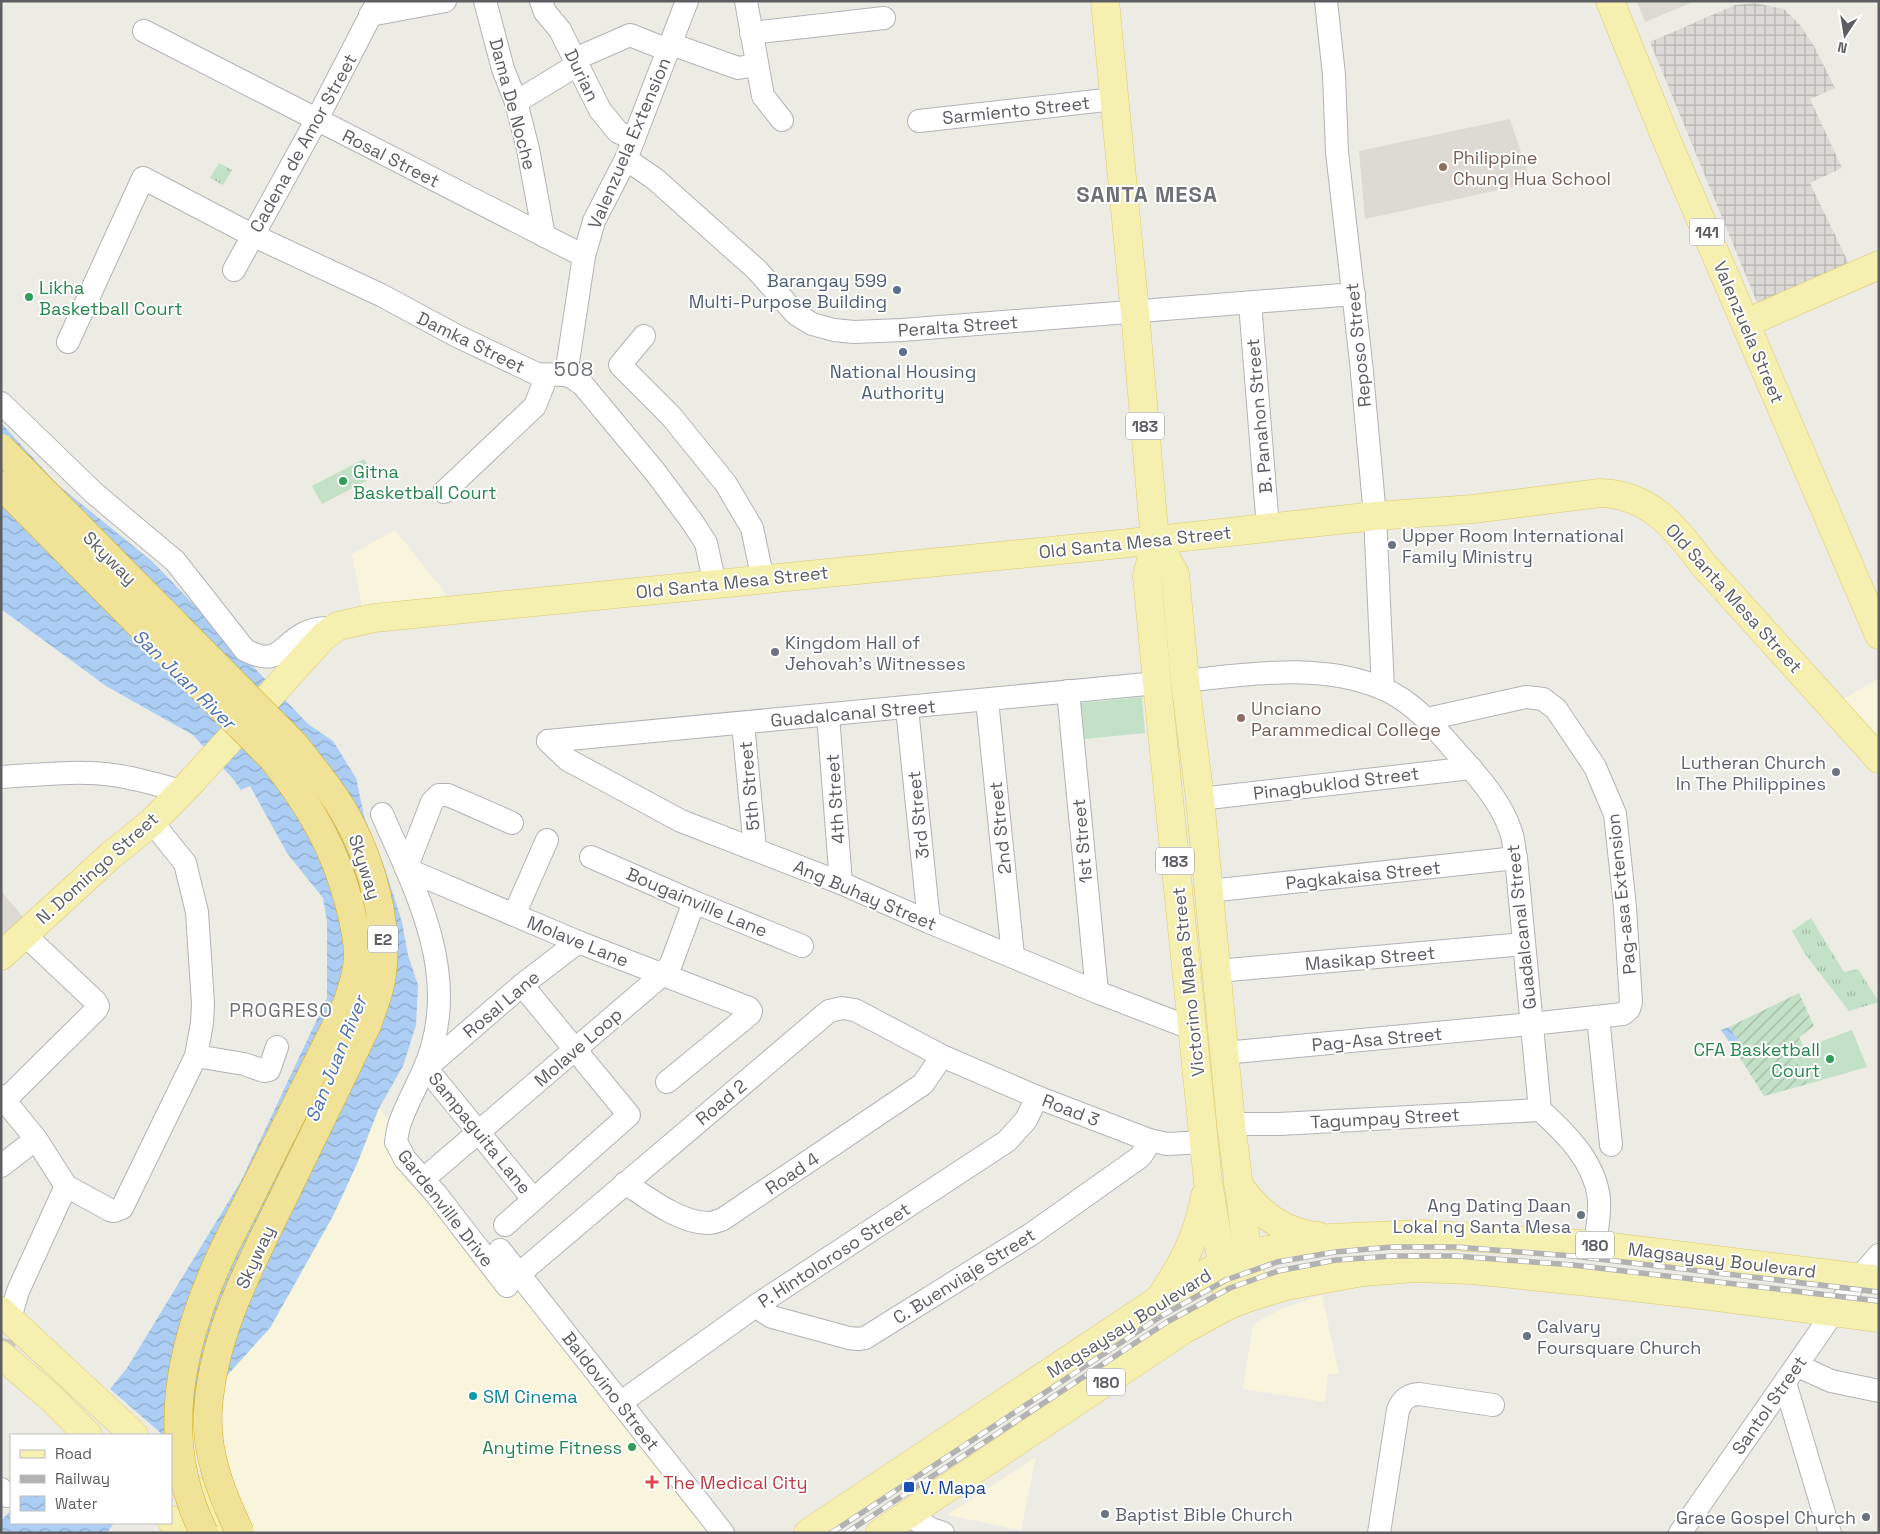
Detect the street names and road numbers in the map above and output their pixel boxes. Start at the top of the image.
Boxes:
street label: Dama De Noche [484,36,542,172]
street label: Durian [559,45,605,105]
street label: Cadena de Amor Street [244,50,362,236]
street label: Valenzuela Extension [582,54,676,232]
street label: Sarmiento Street [941,91,1091,129]
street label: Rosal Street [338,124,444,192]
road number: 141 [1690,218,1724,246]
street label: Valenzuela Street [1709,257,1789,407]
street label: Reposo Street [1340,282,1376,408]
street label: Damka Street [413,306,529,378]
street label: Peralta Street [897,310,1019,342]
street label: B. Panahon Street [1241,337,1277,495]
road number: 183 [1126,412,1164,440]
street label: Old Santa Mesa Street [1661,518,1807,678]
street label: Old Santa Mesa Street [1038,520,1232,564]
street label: Skyway [78,526,142,590]
street label: Old Santa Mesa Street [635,560,829,604]
street label: Guadalcanal Street [769,694,937,732]
street label: 5th Street [734,740,764,832]
street label: 4th Street [820,753,850,845]
street label: Pinagbuklod Street [1252,761,1420,805]
street label: 3rd Street [902,770,934,860]
street label: 2nd Street [984,780,1016,876]
street label: 1st Street [1067,798,1097,884]
street label: N. Domingo Street [31,807,163,929]
street label: Pag-asa Extension [1601,812,1641,976]
street label: Skyway [344,832,386,902]
street label: Guadalcanal Street [1501,843,1541,1011]
road number: 183 [1156,848,1194,874]
street label: Ang Buhay Street [790,854,940,936]
street label: Pagkakaisa Street [1284,855,1442,895]
street label: Bougainville Lane [623,862,771,942]
street label: Victorino Mapa Street [1167,886,1209,1078]
street label: Molave Lane [524,910,632,972]
road number: E2 [368,926,398,952]
street label: Masikap Street [1304,941,1436,975]
street label: Rosal Lane [458,965,544,1043]
street label: Molave Loop [529,1002,627,1092]
street label: Pag-Asa Street [1311,1022,1443,1056]
street label: Sampaguita Lane [424,1067,536,1199]
street label: Road 2 [691,1074,751,1130]
street label: Road 3 [1039,1089,1103,1131]
street label: Tagumpay Street [1310,1103,1460,1133]
street label: Gardenville Drive [393,1145,499,1271]
street label: Road 4 [761,1147,823,1199]
street label: P. Hintoloroso Street [754,1197,914,1313]
street label: Skyway [230,1222,280,1292]
street label: C. Buenviaje Street [889,1223,1039,1329]
road number: 180 [1576,1232,1614,1258]
street label: Magsaysay Boulevard [1627,1237,1817,1283]
street label: Magsaysay Boulevard [1043,1263,1215,1383]
street label: Baldovino Street [557,1327,665,1455]
street label: Santol Street [1727,1351,1811,1459]
road number: 180 [1087,1368,1125,1395]

